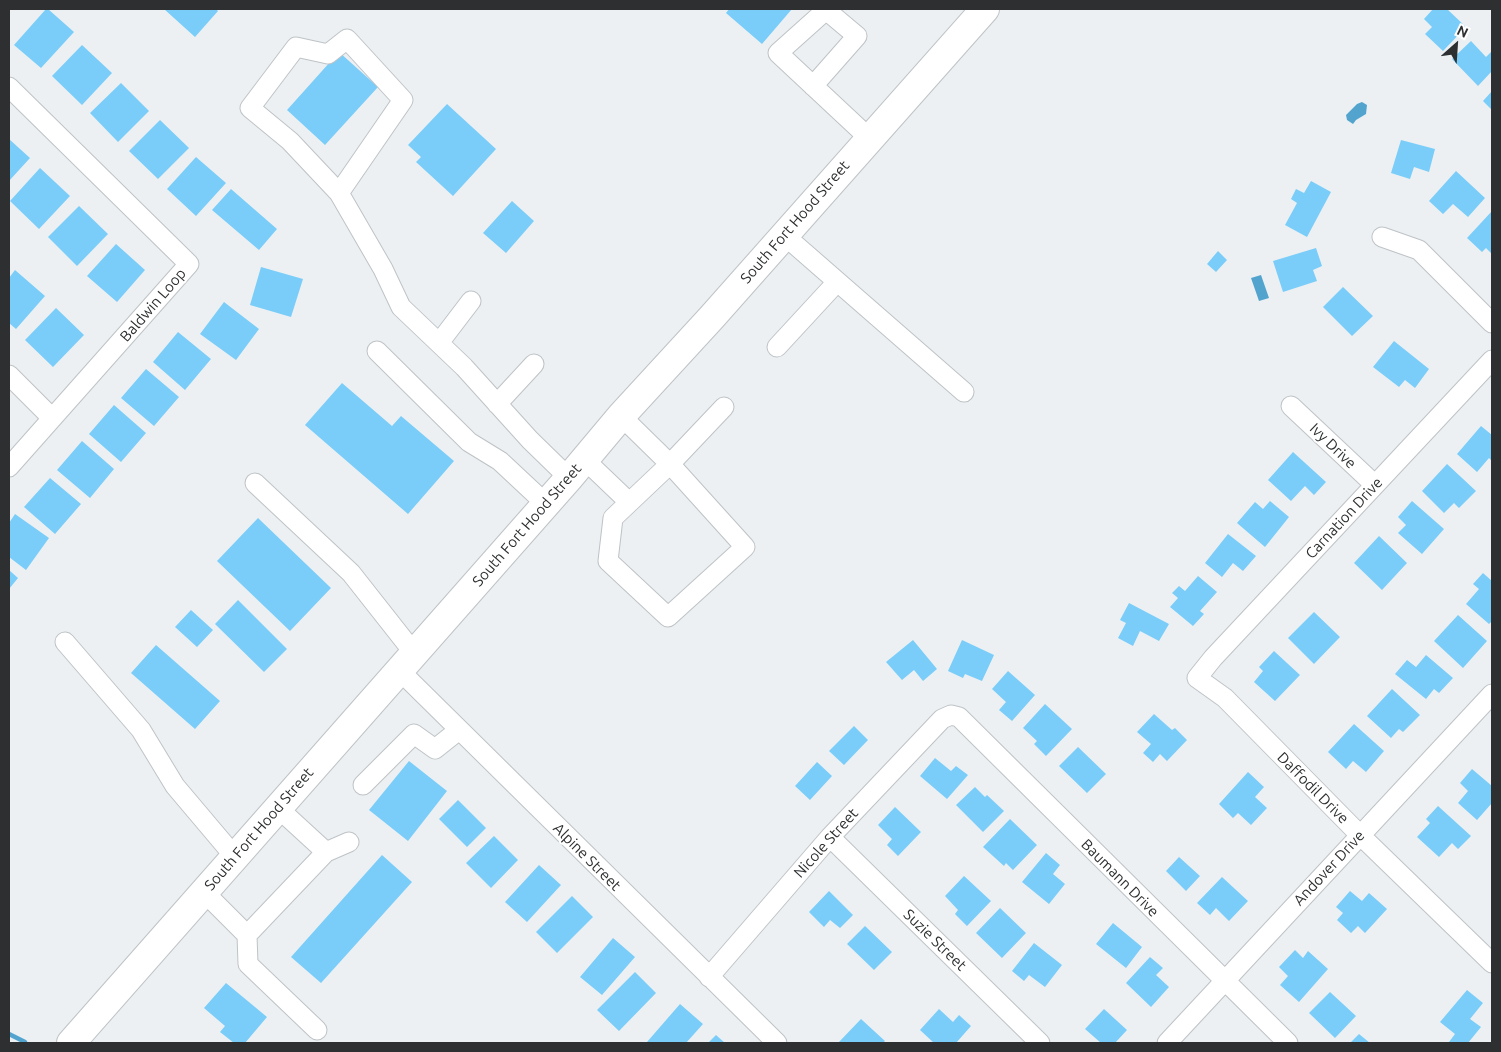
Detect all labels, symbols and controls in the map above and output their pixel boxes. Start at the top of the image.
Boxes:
north arrow [1431,20,1481,70]
text: N [1454,22,1471,41]
street label: South Fort Hood Street [737,157,853,287]
street label: Baldwin Loop [116,265,190,345]
street label: Ivy Drive [1306,420,1360,472]
street label: South Fort Hood Street [469,460,585,590]
street label: Carnation Drive [1302,474,1386,562]
street label: Daffodil Drive [1273,748,1353,828]
street label: South Fort Hood Street [201,764,317,894]
street label: Nicole Street [790,804,862,882]
street label: Alpine Street [549,819,625,895]
street label: Andover Drive [1290,827,1368,909]
street label: Baumann Drive [1077,835,1163,921]
street label: Suzie Street [900,906,970,974]

